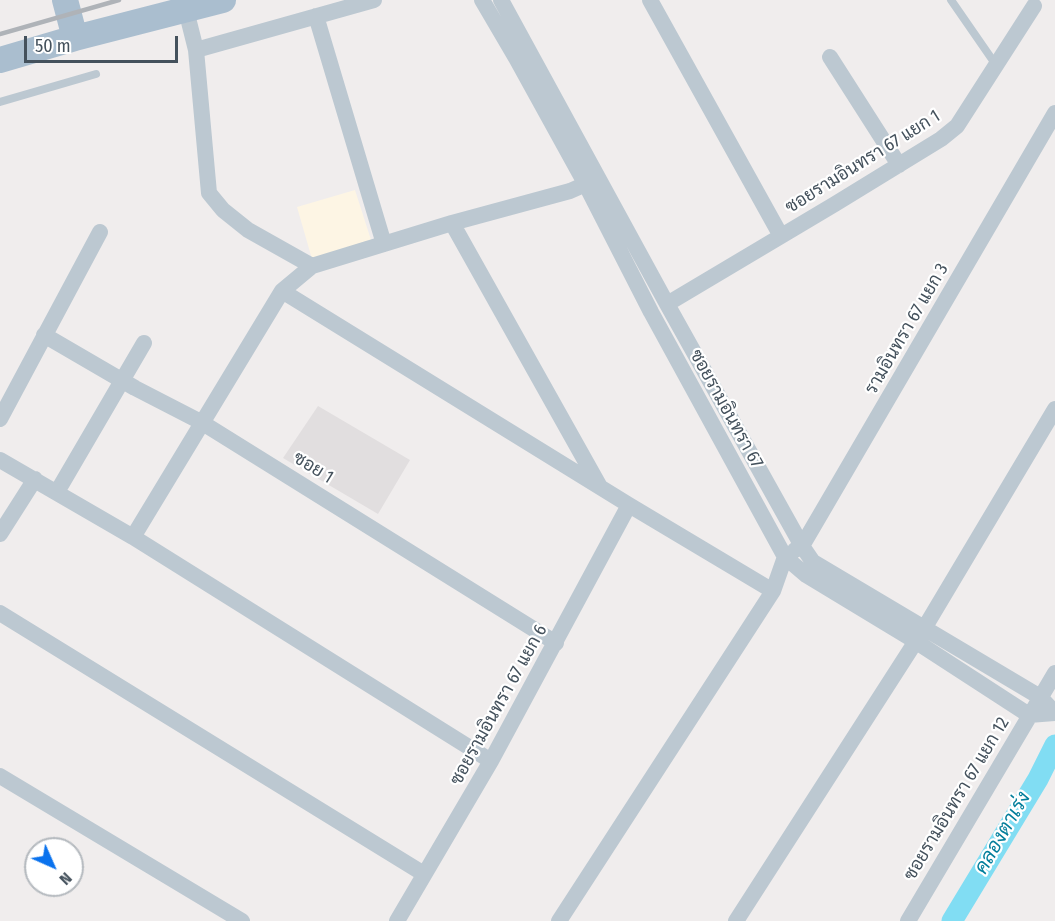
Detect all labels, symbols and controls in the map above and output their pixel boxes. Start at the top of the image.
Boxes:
scale bar [27,24,182,62]
text: 50 m [35,35,71,57]
street label: ซอยรามอินทรา 67 แยก 1 [782,106,944,218]
street label: รามอินทรา 67 แยก 3 [861,260,953,398]
street label: ซอยรามอินทรา 67 [685,346,767,472]
street label: ซอย 1 [289,447,337,489]
street label: ซอยรามอินทรา 67 แยก 6 [446,621,552,789]
street label: ซอยรามอินทรา 67 แยก 12 [900,714,1014,884]
water label: คลองตาเร่ง [970,787,1036,879]
north arrow [24,837,84,897]
text: N [56,869,76,889]

